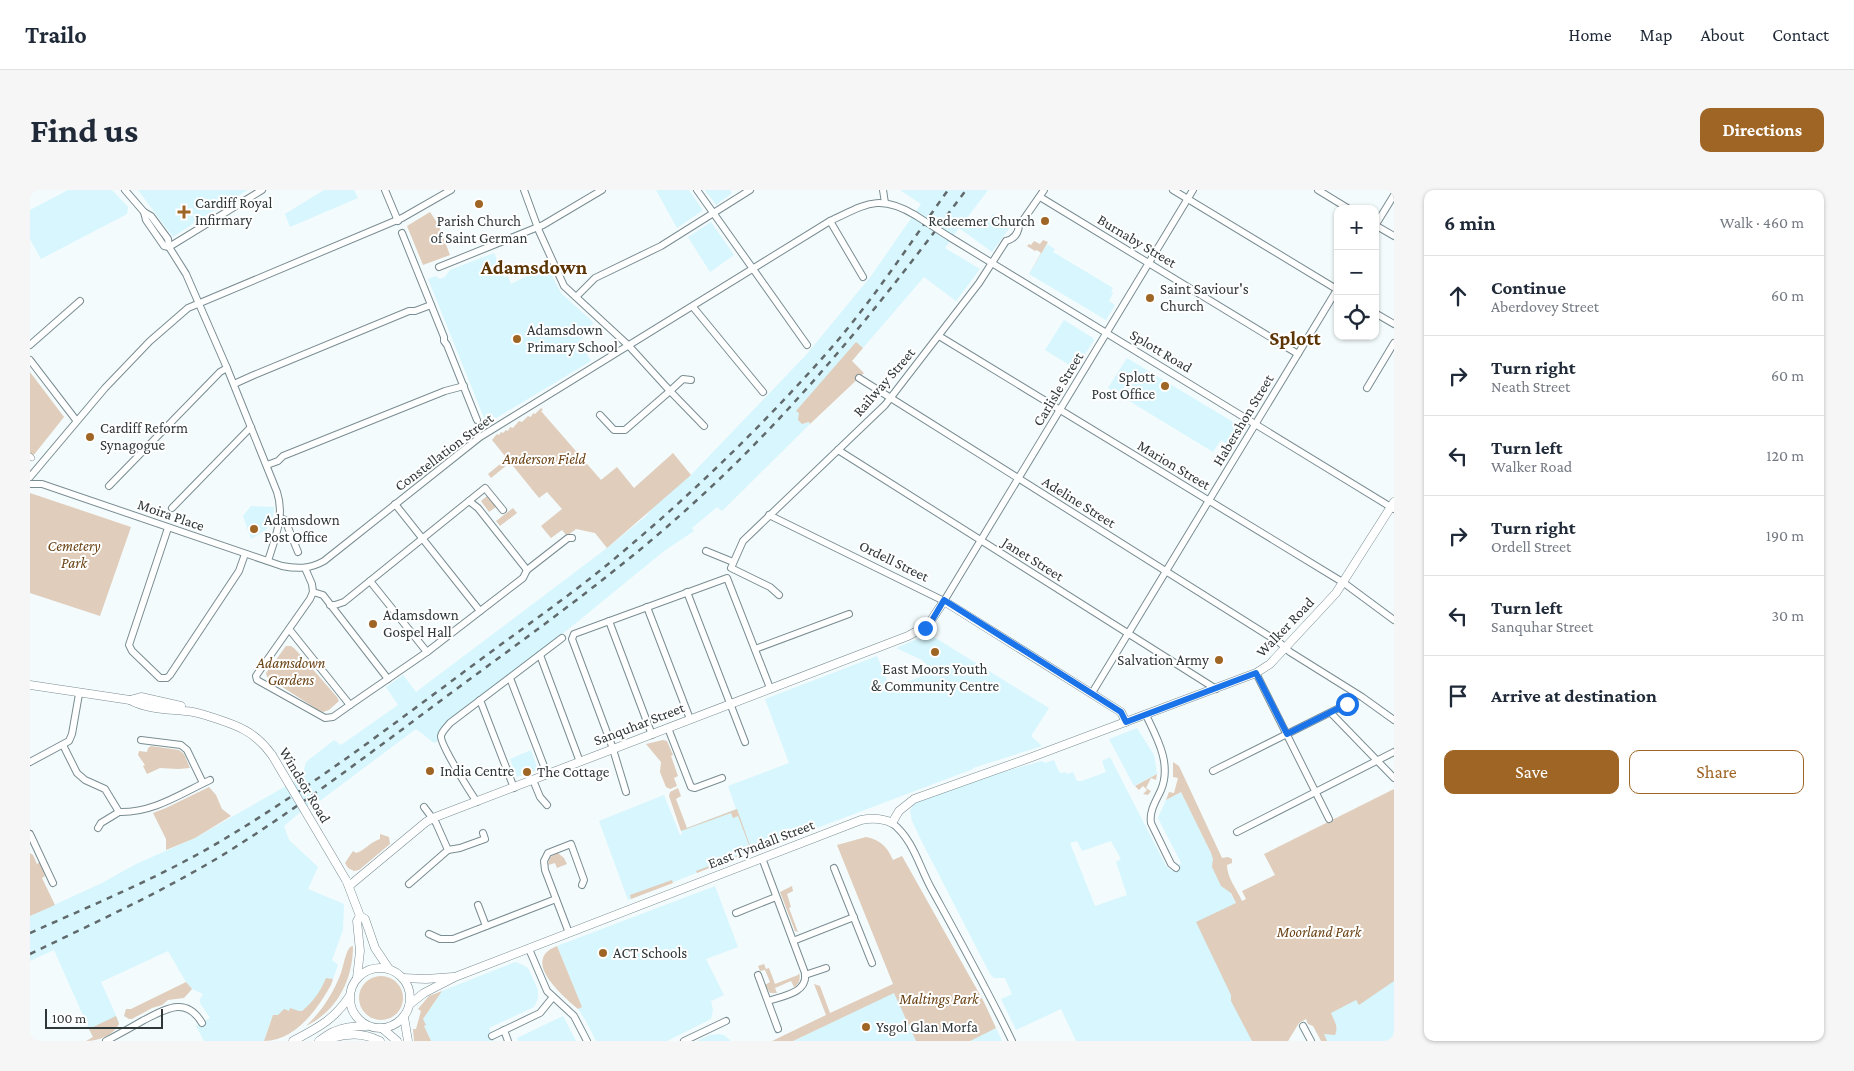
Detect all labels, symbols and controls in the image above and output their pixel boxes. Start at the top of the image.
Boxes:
text: Trailo [25,21,87,48]
text: Home [1569,25,1612,45]
text: Map [1640,25,1672,45]
text: About [1700,25,1744,45]
text: Contact [1772,25,1829,45]
button: Directions [1700,108,1824,152]
text: Find us [30,111,138,150]
place label: Cardiff Royal Infirmary [195,195,273,229]
marker: Parish Church of Saint German [473,198,485,210]
marker: Cardiff Royal Infirmary [177,205,191,219]
map controls [1334,205,1379,340]
button: + [1334,205,1379,250]
street label: Burnaby Street [1094,211,1180,272]
text: 6 min [1444,211,1495,235]
place label: Parish Church of Saint German [431,213,527,246]
place label: Redeemer Church [928,213,1035,229]
text: Walk · 460 m [1720,214,1804,231]
marker: Redeemer Church [1039,215,1051,227]
button: − [1334,250,1379,295]
district label: Adamsdown [480,256,588,278]
text: Continue [1491,277,1566,298]
place label: Saint Saviour's Church [1160,281,1249,314]
icon: ahead [1444,282,1472,310]
text: 60 m [1771,287,1804,304]
marker: Saint Saviour's Church [1144,292,1156,304]
button: locate [1334,295,1379,340]
text: Aberdovey Street [1491,298,1599,315]
place label: Adamsdown Primary School [527,322,618,356]
street label: Splott Road [1127,326,1195,377]
district label: Splott [1269,327,1322,349]
marker: Adamsdown Primary School [511,333,523,345]
street label: Railway Street [850,344,920,420]
street label: Carlisle Street [1030,348,1087,429]
text: Turn right [1491,357,1576,378]
icon: right [1444,362,1472,390]
text: 60 m [1771,367,1804,384]
place label: Splott Post Office [1091,369,1156,402]
street label: Habershon Street [1209,371,1277,469]
text: Neath Street [1491,378,1570,395]
marker: Splott Post Office [1159,380,1171,392]
street label: Constellation Street [392,409,497,494]
place label: Cardiff Reform Synagogue [100,420,188,454]
marker: Cardiff Reform Synagogue [84,431,96,443]
street label: Marion Street [1135,437,1214,494]
text: Turn left [1491,437,1563,458]
icon: left [1444,442,1472,470]
text: 120 m [1766,447,1804,464]
park label: Anderson Field [501,451,587,467]
text: Walker Road [1491,458,1572,475]
street label: Adeline Street [1039,473,1120,531]
street label: Moira Place [135,496,207,534]
place label: Adamsdown Post Office [264,512,340,545]
text: Turn right [1491,517,1576,538]
icon: right [1444,522,1472,550]
marker: Adamsdown Post Office [248,523,260,535]
text: 190 m [1766,527,1804,544]
street label: Janet Street [997,533,1067,585]
street label: Ordell Street [857,537,932,585]
park label: Cemetery Park [47,538,101,571]
text: Ordell Street [1491,538,1571,555]
street label: Walker Road [1253,594,1317,660]
text: Turn left [1491,597,1563,618]
icon: left [1444,602,1472,630]
place label: Adamsdown Gospel Hall [383,607,459,641]
text: 30 m [1772,607,1804,624]
route end [914,617,937,640]
marker: Adamsdown Gospel Hall [367,618,379,630]
text: Sanquhar Street [1491,618,1593,635]
marker: East Moors Youth & Community Centre [929,646,941,658]
place label: Salvation Army [1117,652,1209,669]
marker: Salvation Army [1213,654,1225,666]
park label: Adamsdown Gardens [256,655,326,688]
place label: East Moors Youth & Community Centre [871,661,999,695]
icon: arrive [1444,682,1472,710]
text: Arrive at destination [1491,685,1657,706]
route start [1336,693,1359,716]
street label: Sanquhar Street [591,699,688,750]
street label: Windsor Road [276,744,334,826]
button: Save [1444,750,1619,794]
button: Share [1629,750,1804,794]
place label: India Centre [440,763,515,779]
place label: The Cottage [537,764,610,781]
marker: India Centre [424,765,436,777]
marker: The Cottage [521,766,533,778]
street label: East Tyndall Street [706,816,818,873]
park label: Moorland Park [1276,924,1363,940]
place label: ACT Schools [613,945,687,961]
marker: ACT Schools [597,947,609,959]
park label: Maltings Park [898,991,980,1008]
scale bar [45,1006,162,1029]
text: 100 m [52,1010,86,1026]
place label: Ysgol Glan Morfa [876,1019,978,1036]
marker: Ysgol Glan Morfa [860,1021,872,1033]

